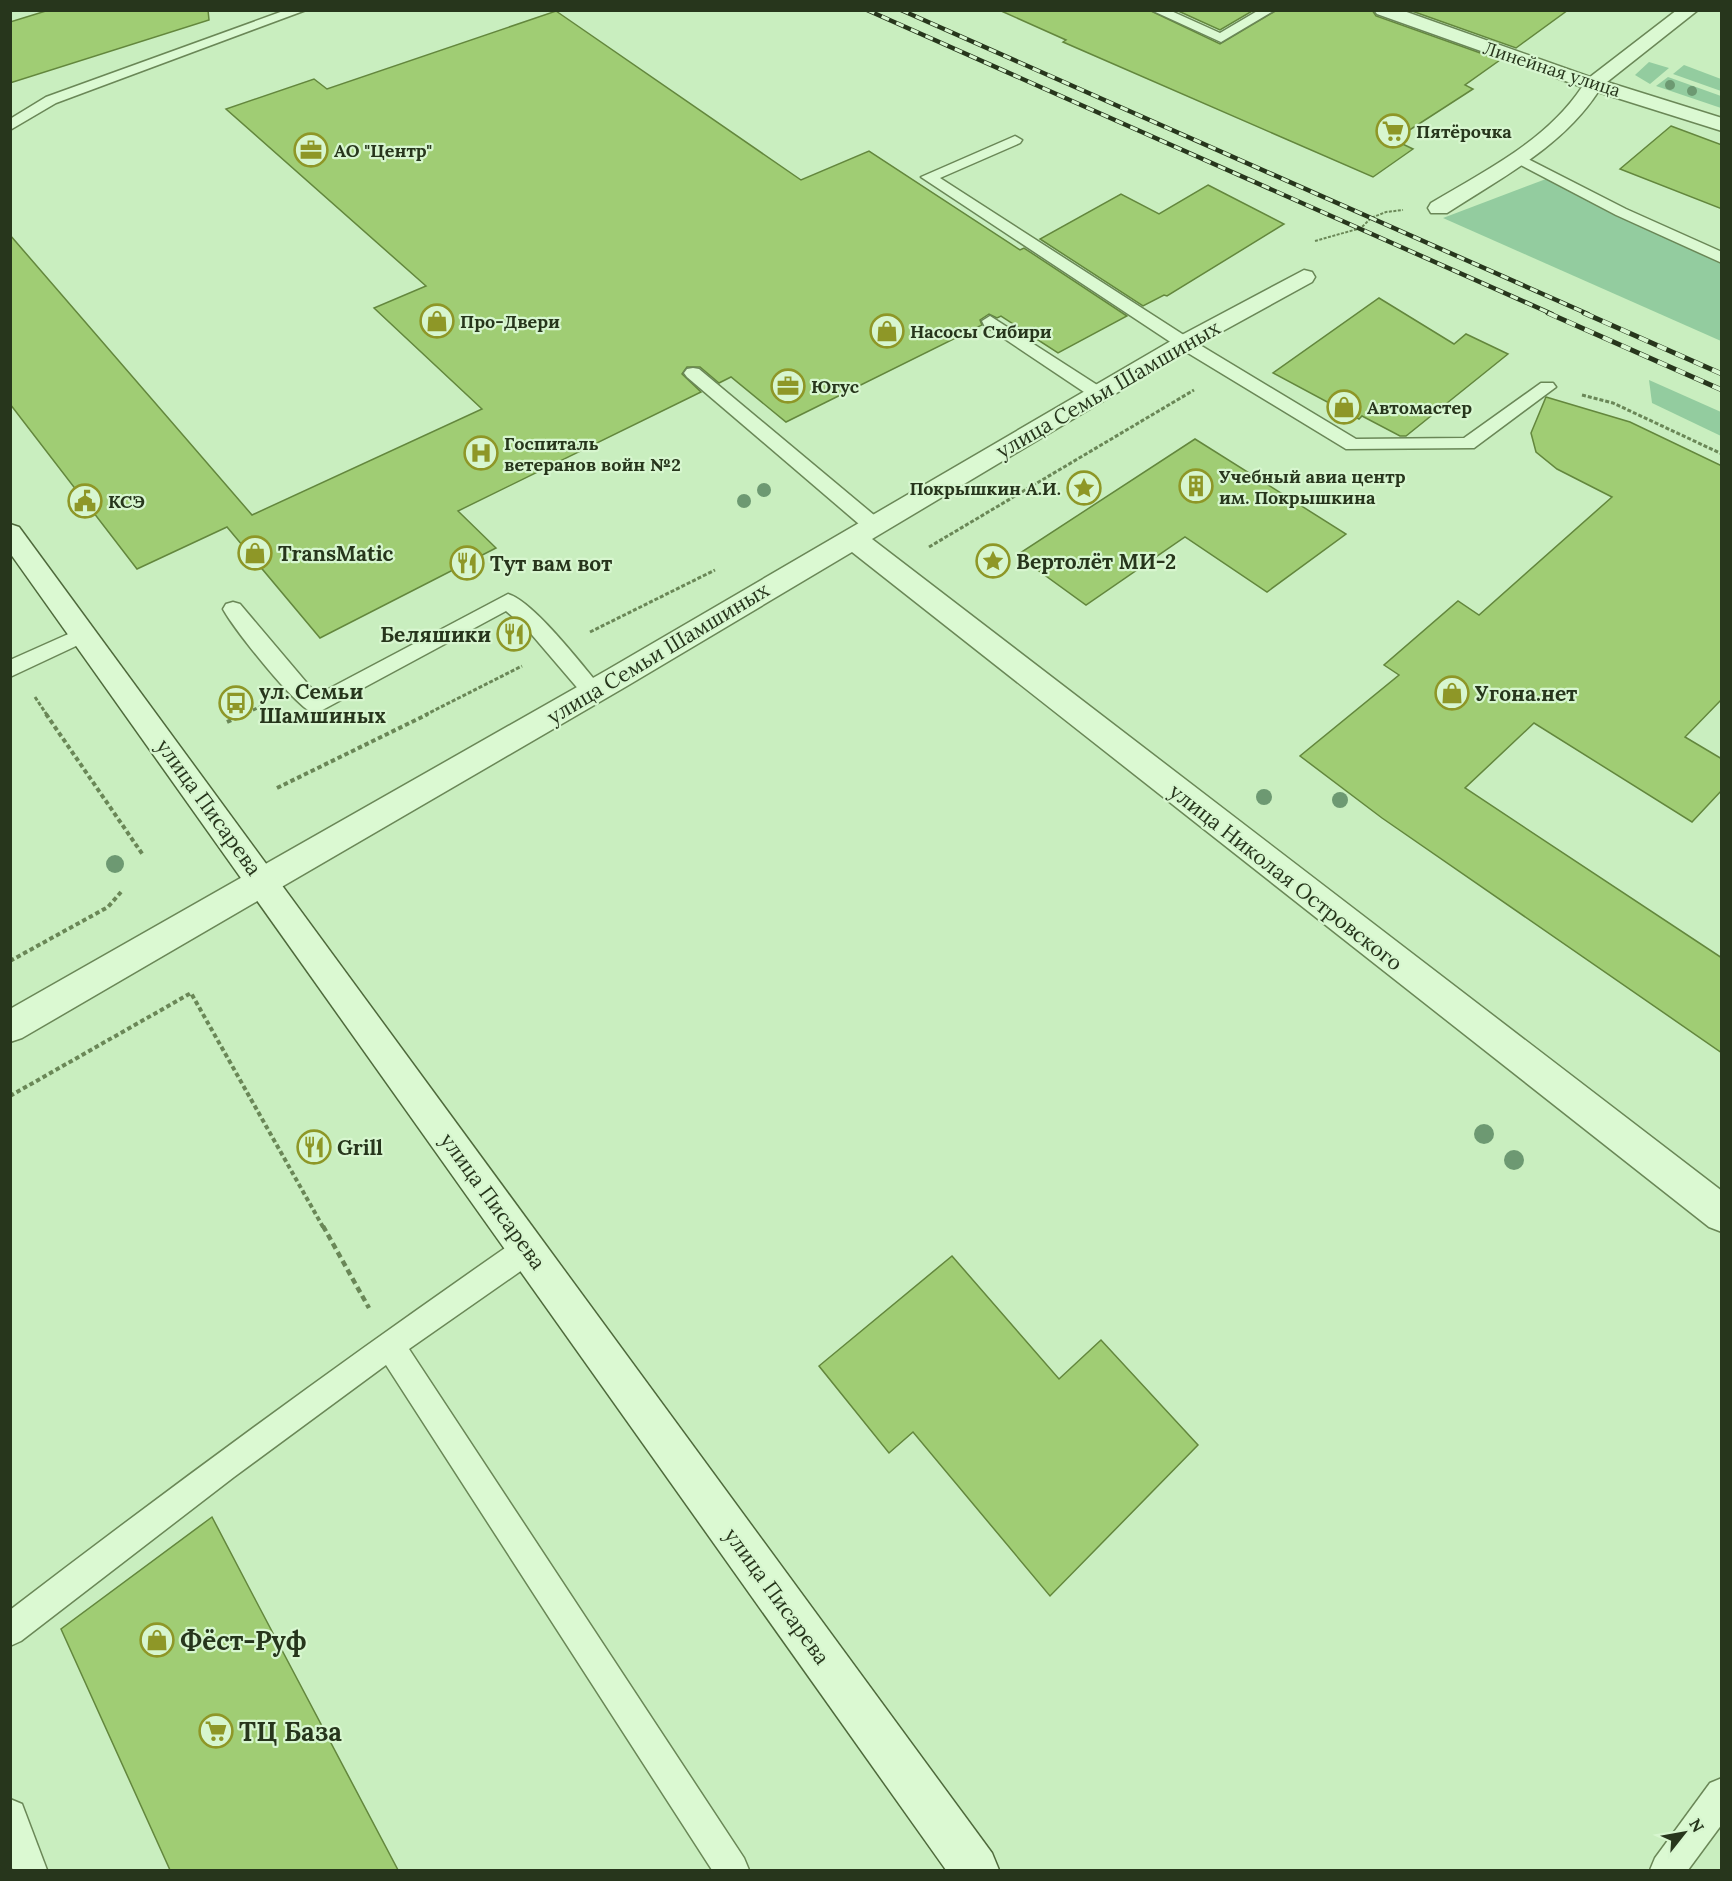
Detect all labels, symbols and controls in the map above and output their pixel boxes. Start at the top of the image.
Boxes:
street label: Линейная улица [1481,36,1623,102]
supermarket icon: Пятёрочка [1375,113,1411,149]
place label: Пятёрочка [1416,120,1512,143]
office icon: АО "Центр" [293,132,329,168]
place label: АО "Центр" [334,139,432,162]
shop icon: Про-Двери [419,303,455,339]
place label: Про-Двери [460,310,560,333]
shop icon: Насосы Сибири [869,313,905,349]
street label: улица Семьи Шамшиных [991,314,1225,464]
place label: Насосы Сибири [910,320,1052,343]
office icon: Югус [770,368,806,404]
place label: Югус [811,375,860,398]
shop icon: Автомастер [1326,389,1362,425]
place label: Автомастер [1367,396,1472,419]
place label: Госпиталь ветеранов войн №2 [504,432,681,476]
hospital icon: Госпиталь ветеранов войн №2 [463,435,499,471]
place label: Учебный авиа центр им. Покрышкина [1219,465,1406,509]
building icon: Учебный авиа центр им. Покрышкина [1178,468,1214,504]
place icon: Покрышкин А.И. [1066,470,1102,506]
place label: Покрышкин А.И. [909,477,1061,500]
public building icon: КСЭ [67,483,103,519]
place label: КСЭ [108,490,145,513]
shop icon: TransMatic [237,535,273,571]
place label: TransMatic [278,540,394,567]
place icon: Вертолёт МИ-2 [975,543,1011,579]
restaurant icon: Тут вам вот [449,545,485,581]
place label: Вертолёт МИ-2 [1016,548,1176,575]
place label: Тут вам вот [490,550,612,577]
street label: улица Семьи Шамшиных [542,576,774,730]
restaurant icon: Беляшики [496,616,532,652]
place label: Беляшики [380,621,491,648]
shop icon: Угона.нет [1434,675,1470,711]
place label: ул. Семьи Шамшиных [259,678,386,729]
place label: Угона.нет [1475,680,1577,707]
bus stop icon: ул. Семьи Шамшиных [218,685,254,721]
street label: улица Писарева [150,733,268,881]
street label: улица Николая Островского [1164,777,1408,977]
street label: улица Писарева [434,1127,552,1275]
restaurant icon: Grill [296,1129,332,1165]
place label: Grill [337,1134,383,1161]
street label: улица Писарева [718,1522,836,1670]
shop icon: Фёст-Руф [139,1622,175,1658]
place label: Фёст-Руф [180,1624,306,1657]
supermarket icon: ТЦ База [198,1713,234,1749]
place label: ТЦ База [239,1715,342,1748]
north arrow [1654,1803,1714,1863]
text: N [1685,1815,1709,1836]

